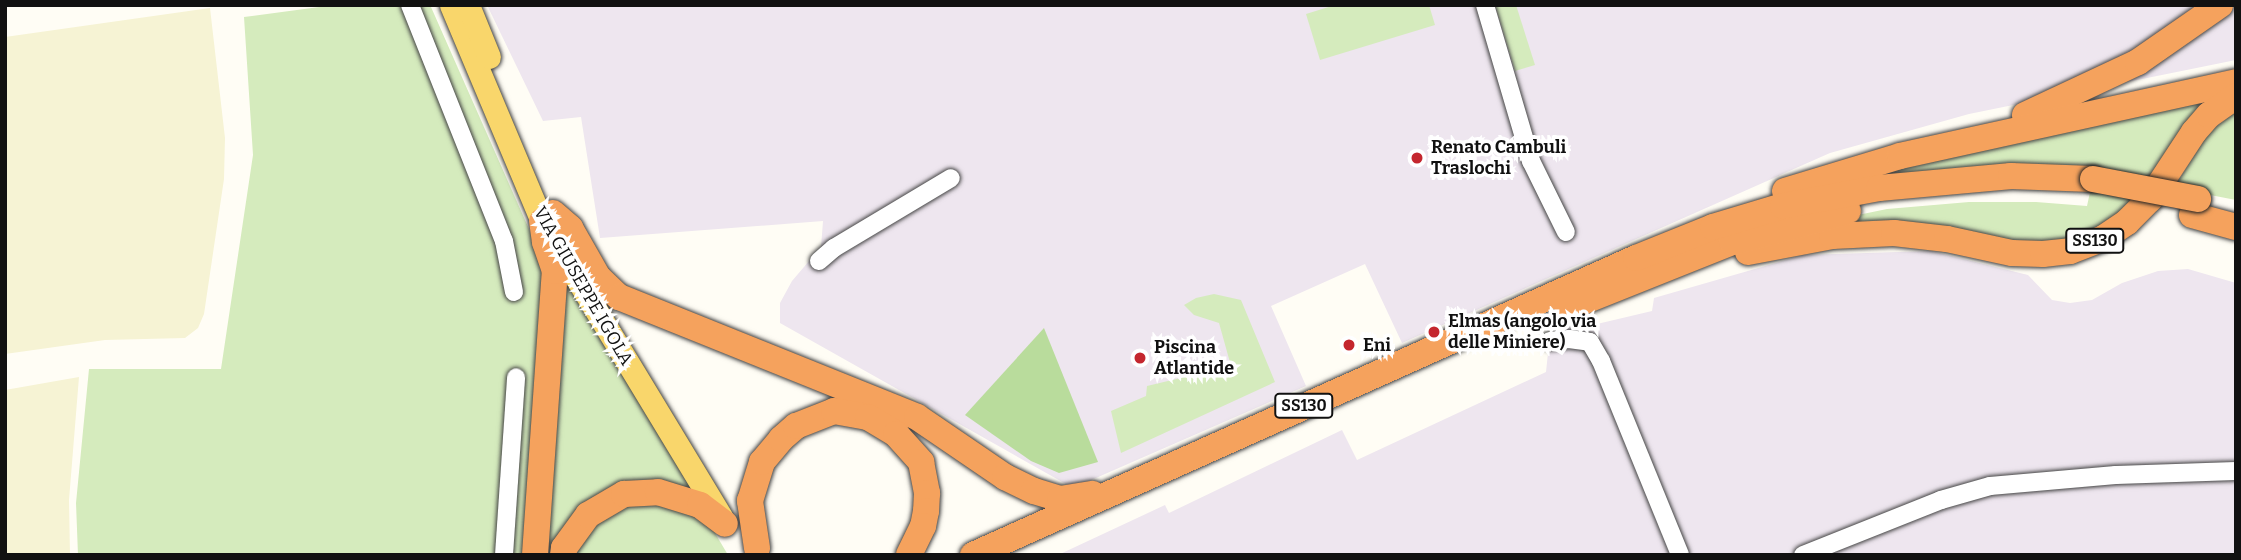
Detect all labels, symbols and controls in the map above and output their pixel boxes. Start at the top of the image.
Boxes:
place label: Renato Cambuli Traslochi [1431,137,1566,180]
marker: Renato Cambuli Traslochi [1409,150,1425,166]
street label: VIA GIUSEPPE IGOLA [529,203,637,369]
road number: SS130 [2065,229,2125,254]
place label: Elmas (angolo via delle Miniere) [1448,311,1596,354]
marker: Elmas (angolo via delle Miniere) [1426,324,1442,340]
place label: Eni [1363,334,1391,356]
place label: Piscina Atlantide [1154,337,1234,380]
marker: Eni [1341,337,1357,353]
marker: Piscina Atlantide [1132,350,1148,366]
road number: SS130 [1274,394,1334,418]

